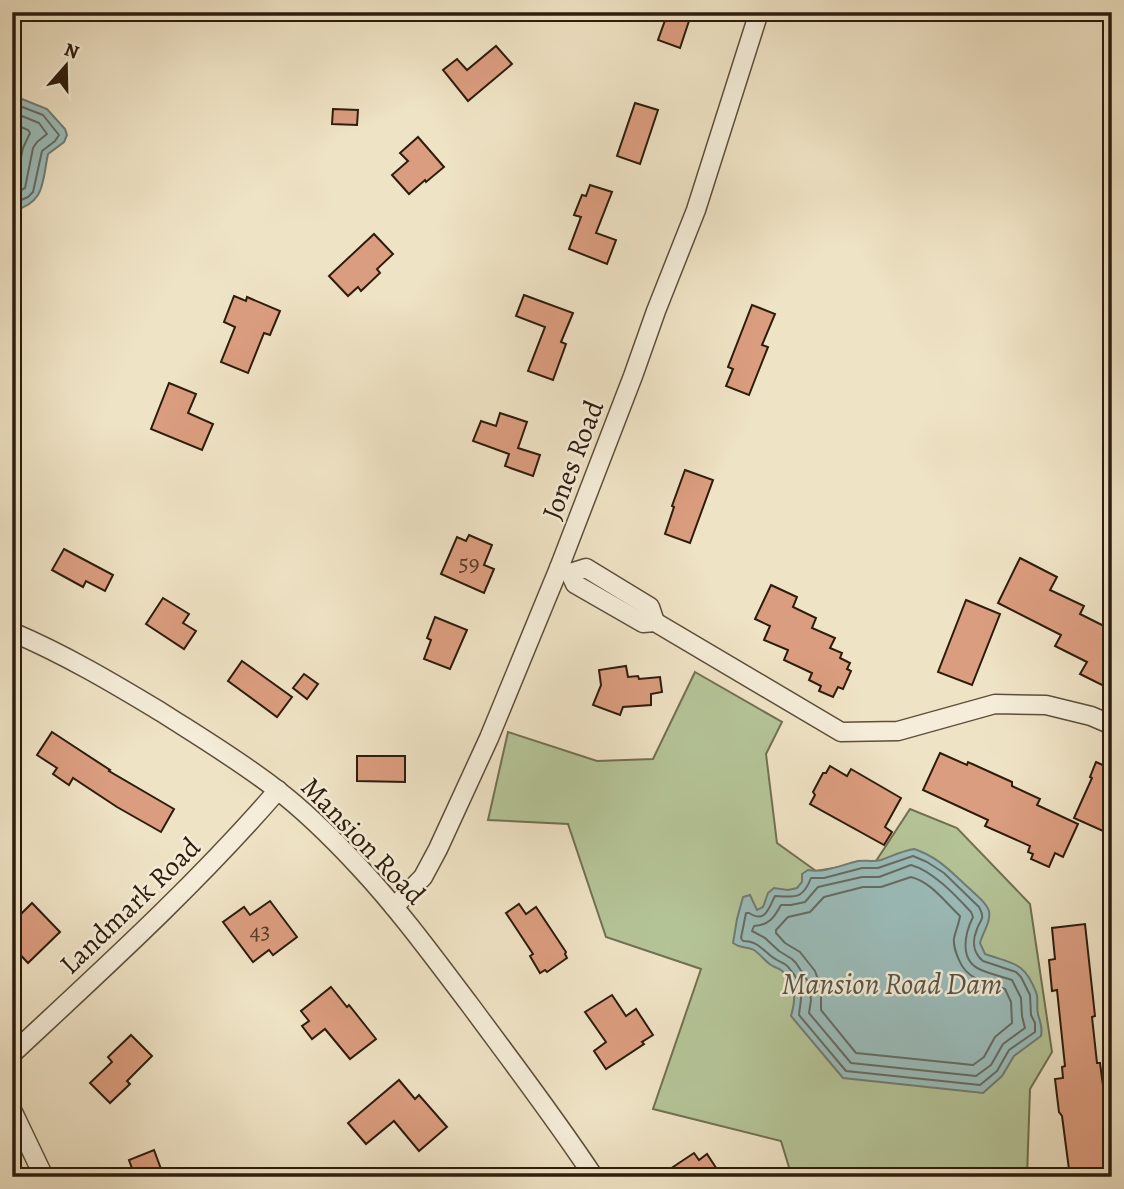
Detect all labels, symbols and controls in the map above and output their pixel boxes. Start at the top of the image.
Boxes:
north arrow [32,32,102,102]
text: N [61,36,83,66]
street label: Jones Road [533,394,613,525]
house number: 59 [458,547,480,579]
street label: Mansion Road [292,769,434,914]
street label: Landmark Road [51,828,210,983]
house number: 43 [250,915,270,947]
water label: Mansion Road Dam [782,964,1002,1004]

